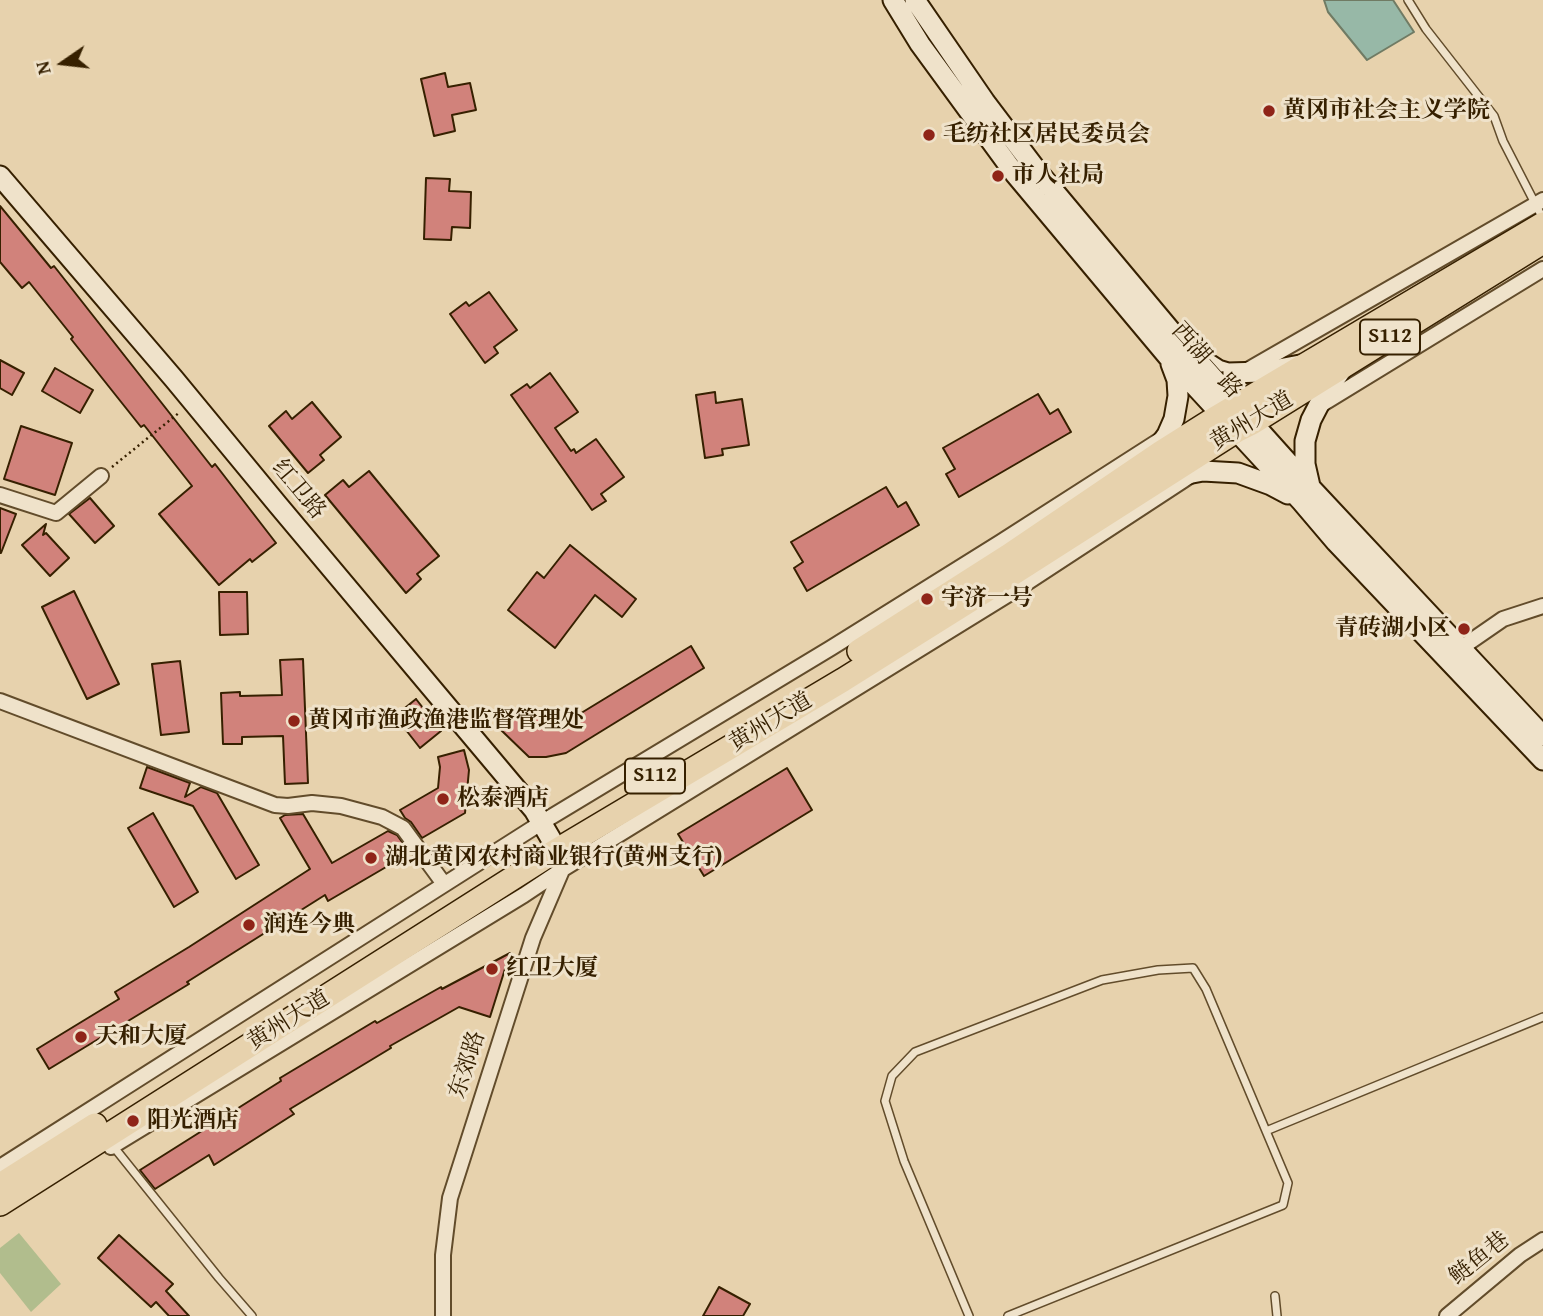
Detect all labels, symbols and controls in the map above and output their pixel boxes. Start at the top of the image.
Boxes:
north arrow [28,28,98,98]
text: N [28,59,58,78]
place label: 黄冈市社会主义学院 [1283,97,1490,125]
marker: 黄冈市社会主义学院 [1261,103,1277,119]
place label: 毛纺社区居民委员会 [943,121,1150,149]
marker: 毛纺社区居民委员会 [921,127,937,143]
place label: 市人社局 [1012,162,1104,190]
marker: 市人社局 [990,168,1006,184]
street label: 西湖一路 [1165,318,1247,404]
road number: S112 [1360,320,1420,354]
street label: 黄州大道 [1205,386,1299,458]
street label: 红卫路 [265,455,331,525]
place label: 宇济一号 [941,585,1033,613]
marker: 宇济一号 [919,591,935,607]
place label: 青砖湖小区 [1335,615,1450,643]
marker: 青砖湖小区 [1456,621,1472,637]
street label: 黄州大道 [724,687,818,759]
place label: 黄冈市渔政渔港监督管理处 [308,707,584,735]
marker: 黄冈市渔政渔港监督管理处 [286,713,302,729]
road number: S112 [625,758,685,794]
place label: 松泰酒店 [457,785,549,813]
marker: 松泰酒店 [435,791,451,807]
place label: 湖北黄冈农村商业银行(黄州支行) [385,844,722,872]
marker: 湖北黄冈农村商业银行(黄州支行) [363,850,379,866]
place label: 润连今典 [263,911,355,939]
marker: 润连今典 [241,917,257,933]
place label: 红卫大厦 [506,955,598,983]
marker: 红卫大厦 [484,961,500,977]
street label: 黄州大道 [243,985,335,1057]
place label: 天和大厦 [95,1023,187,1051]
street label: 东郊路 [444,1028,492,1102]
marker: 天和大厦 [73,1029,89,1045]
place label: 阳光酒店 [147,1107,239,1135]
marker: 阳光酒店 [125,1113,141,1129]
street label: 鲢鱼巷 [1445,1227,1515,1291]

